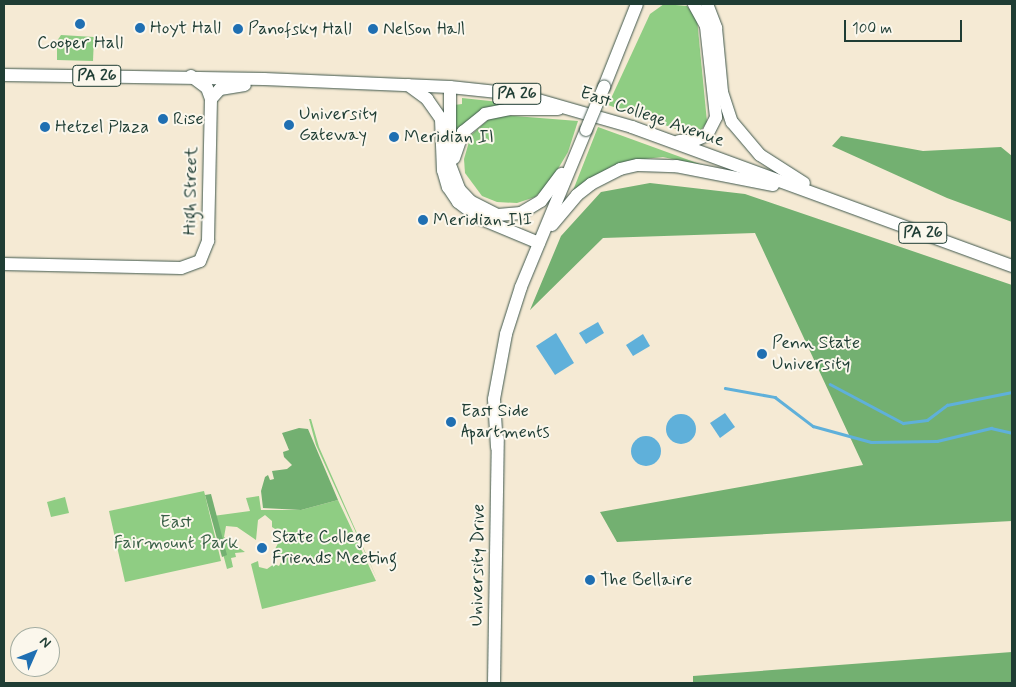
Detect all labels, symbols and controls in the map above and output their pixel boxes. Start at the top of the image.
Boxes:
scale bar [846,10,964,42]
place label: Hoyt Hall [150,17,221,39]
marker: Cooper Hall [74,18,86,30]
place label: Panofsky Hall [248,18,352,40]
place label: Nelson Hall [383,18,465,40]
text: 100 m [852,19,892,39]
marker: Hoyt Hall [134,22,146,34]
marker: Panofsky Hall [232,23,244,35]
marker: Nelson Hall [367,23,379,35]
place label: Cooper Hall [37,32,123,54]
road number: PA 26 [72,62,122,90]
road number: PA 26 [492,80,542,108]
street label: East College Avenue [577,82,727,152]
place label: University Gateway [299,104,377,146]
place label: Rise [173,108,204,130]
marker: Rise [157,113,169,125]
place label: Hetzel Plaza [55,116,151,138]
marker: University Gateway [283,119,295,131]
marker: Hetzel Plaza [39,121,51,133]
place label: Meridian II [404,126,498,148]
marker: Meridian II [388,131,400,143]
street label: High Street [179,146,203,236]
place label: Meridian III [433,209,532,231]
marker: Meridian III [417,214,429,226]
road number: PA 26 [898,220,948,247]
place label: Penn State University [772,333,860,376]
marker: Penn State University [756,348,768,360]
place label: East Side Apartments [461,401,549,444]
marker: East Side Apartments [445,416,457,428]
street label: University Drive [466,504,490,626]
park label: East Fairmount Park [115,512,237,554]
place label: State College Friends Meeting [272,527,398,570]
marker: State College Friends Meeting [256,542,268,554]
place label: The Bellaire [600,569,690,591]
marker: The Bellaire [584,574,596,586]
north arrow [10,627,60,677]
text: N [35,633,55,652]

